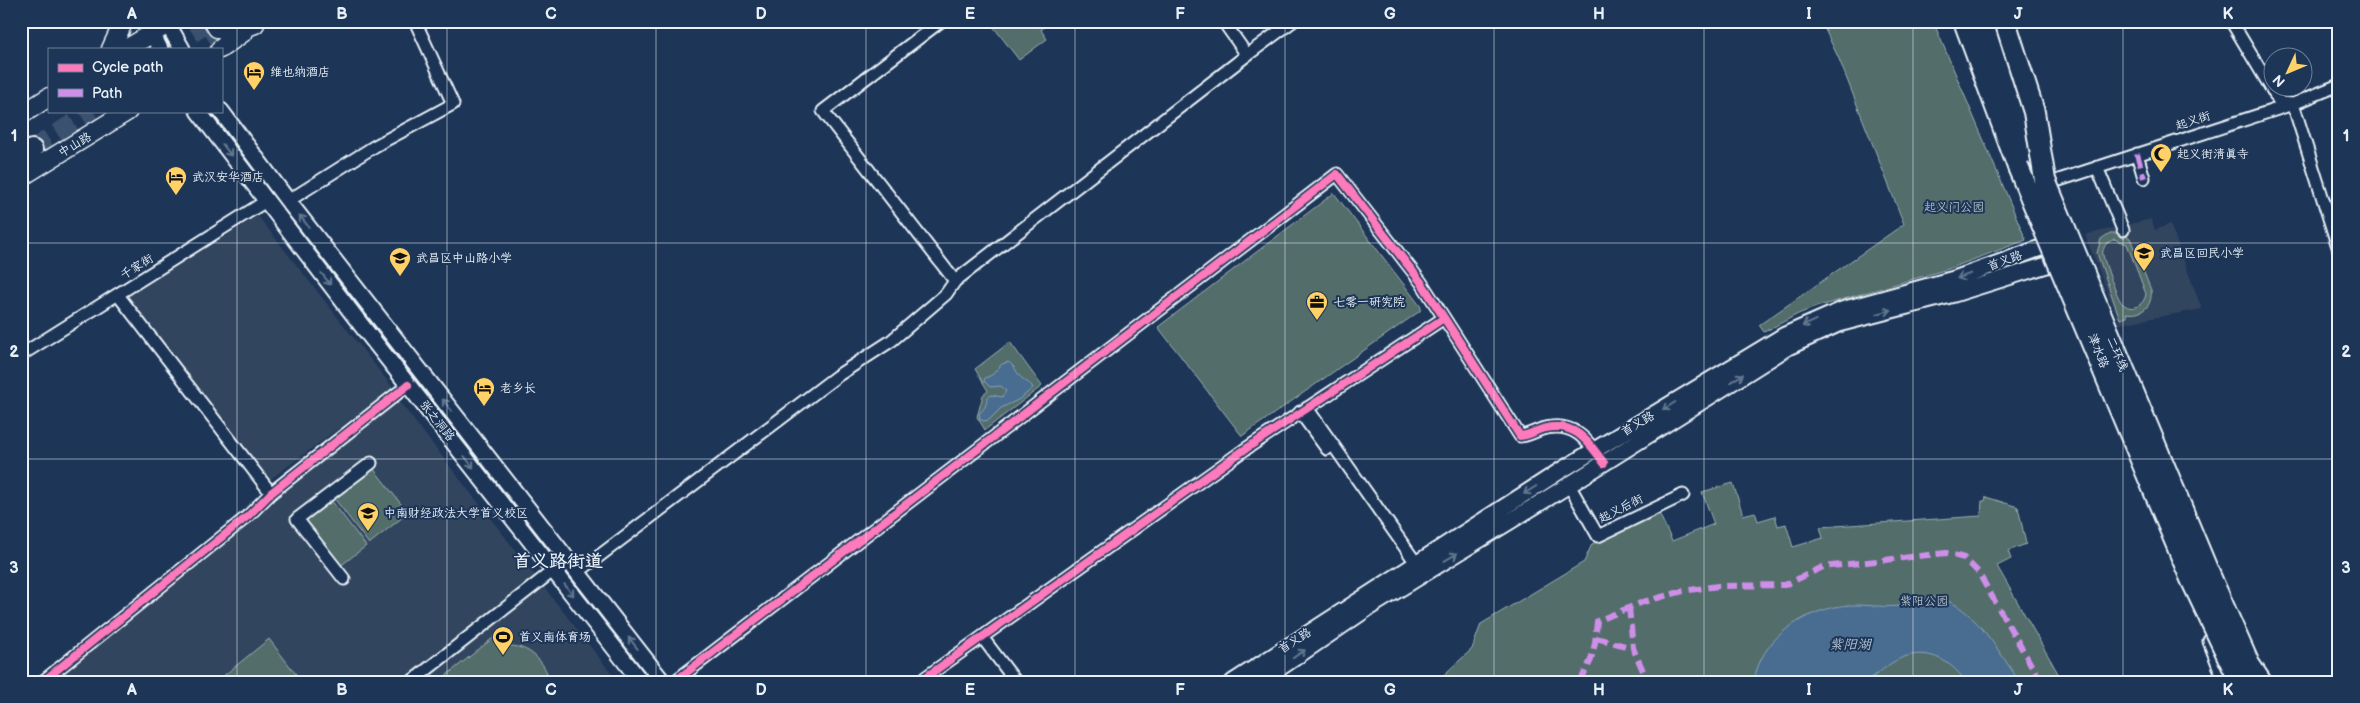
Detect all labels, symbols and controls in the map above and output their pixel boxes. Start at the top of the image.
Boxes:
text: A [126,5,137,24]
text: B [336,5,348,24]
text: C [545,5,557,24]
text: D [755,5,767,24]
text: E [965,5,975,24]
text: F [1175,5,1185,24]
text: G [1384,5,1396,24]
text: H [1593,5,1605,24]
text: I [1806,5,1812,24]
text: J [2014,5,2023,24]
text: K [2223,5,2234,24]
legend [48,48,222,112]
north arrow [2262,48,2312,98]
text: Cycle path [92,58,163,77]
hotel icon: 维也纳酒店 [242,60,266,91]
place label: 维也纳酒店 [270,65,330,80]
text: N [2269,71,2289,90]
text: Path [92,84,122,103]
street label: 起义街 [2174,108,2212,134]
text: 1 [11,127,17,146]
text: 1 [2343,127,2349,146]
street label: 中山路 [56,129,94,161]
mosque icon: 起义街清真寺 [2149,142,2173,173]
one-way arrow [221,144,232,157]
place label: 起义街清真寺 [2177,147,2249,162]
hotel icon: 武汉安华酒店 [164,165,188,196]
place label: 武汉安华酒店 [192,170,264,185]
park label: 起义门公园 [1924,200,1984,215]
one-way arrow [298,215,309,228]
school or university icon: 武昌区回民小学 [2132,241,2156,272]
school or university icon: 武昌区中山路小学 [388,246,412,277]
place label: 武昌区回民小学 [2160,246,2244,261]
street label: 首义路 [1986,248,2024,274]
street label: 千家街 [118,251,156,283]
place label: 武昌区中山路小学 [416,251,512,266]
one-way arrow [321,272,331,286]
one-way arrow [1957,272,1972,281]
office icon: 七零一研究院 [1305,290,1329,321]
place label: 七零一研究院 [1333,295,1405,310]
one-way arrow [1876,307,1892,316]
one-way arrow [1802,319,1817,328]
street label: 津水路 [2085,332,2111,370]
street label: 二环线 [2103,334,2131,374]
text: 2 [9,343,19,362]
text: 2 [2341,343,2351,362]
one-way arrow [1729,373,1743,383]
hotel icon: 老乡长 [472,376,496,407]
place label: 老乡长 [500,381,536,396]
street label: 张之洞路 [416,397,458,445]
one-way arrow [442,398,453,411]
one-way arrow [1662,401,1676,411]
street label: 首义路 [1619,408,1657,440]
one-way arrow [464,456,475,469]
one-way arrow [1524,486,1538,496]
street label: 起义后街 [1596,491,1646,527]
school or university icon: 中南财经政法大学首义校区 [356,501,380,532]
place label: 中南财经政法大学首义校区 [384,506,528,521]
district label: 首义路街道 [513,551,603,572]
one-way arrow [1443,551,1457,561]
text: 3 [9,559,19,578]
text: 3 [2341,559,2351,578]
one-way arrow [564,583,575,596]
park label: 紫阳公园 [1900,594,1948,609]
sports icon: 首义南体育场 [491,625,515,656]
street label: 首义路 [1276,625,1314,657]
place label: 首义南体育场 [519,630,591,645]
water label: 紫阳湖 [1829,636,1873,653]
one-way arrow [627,637,638,650]
one-way arrow [1292,649,1306,659]
text: A [126,681,137,700]
text: B [336,681,348,700]
text: C [545,681,557,700]
text: D [755,681,767,700]
text: E [965,681,975,700]
text: F [1175,681,1185,700]
text: G [1384,681,1396,700]
text: H [1593,681,1605,700]
text: I [1806,681,1812,700]
text: J [2014,681,2023,700]
text: K [2223,681,2234,700]

